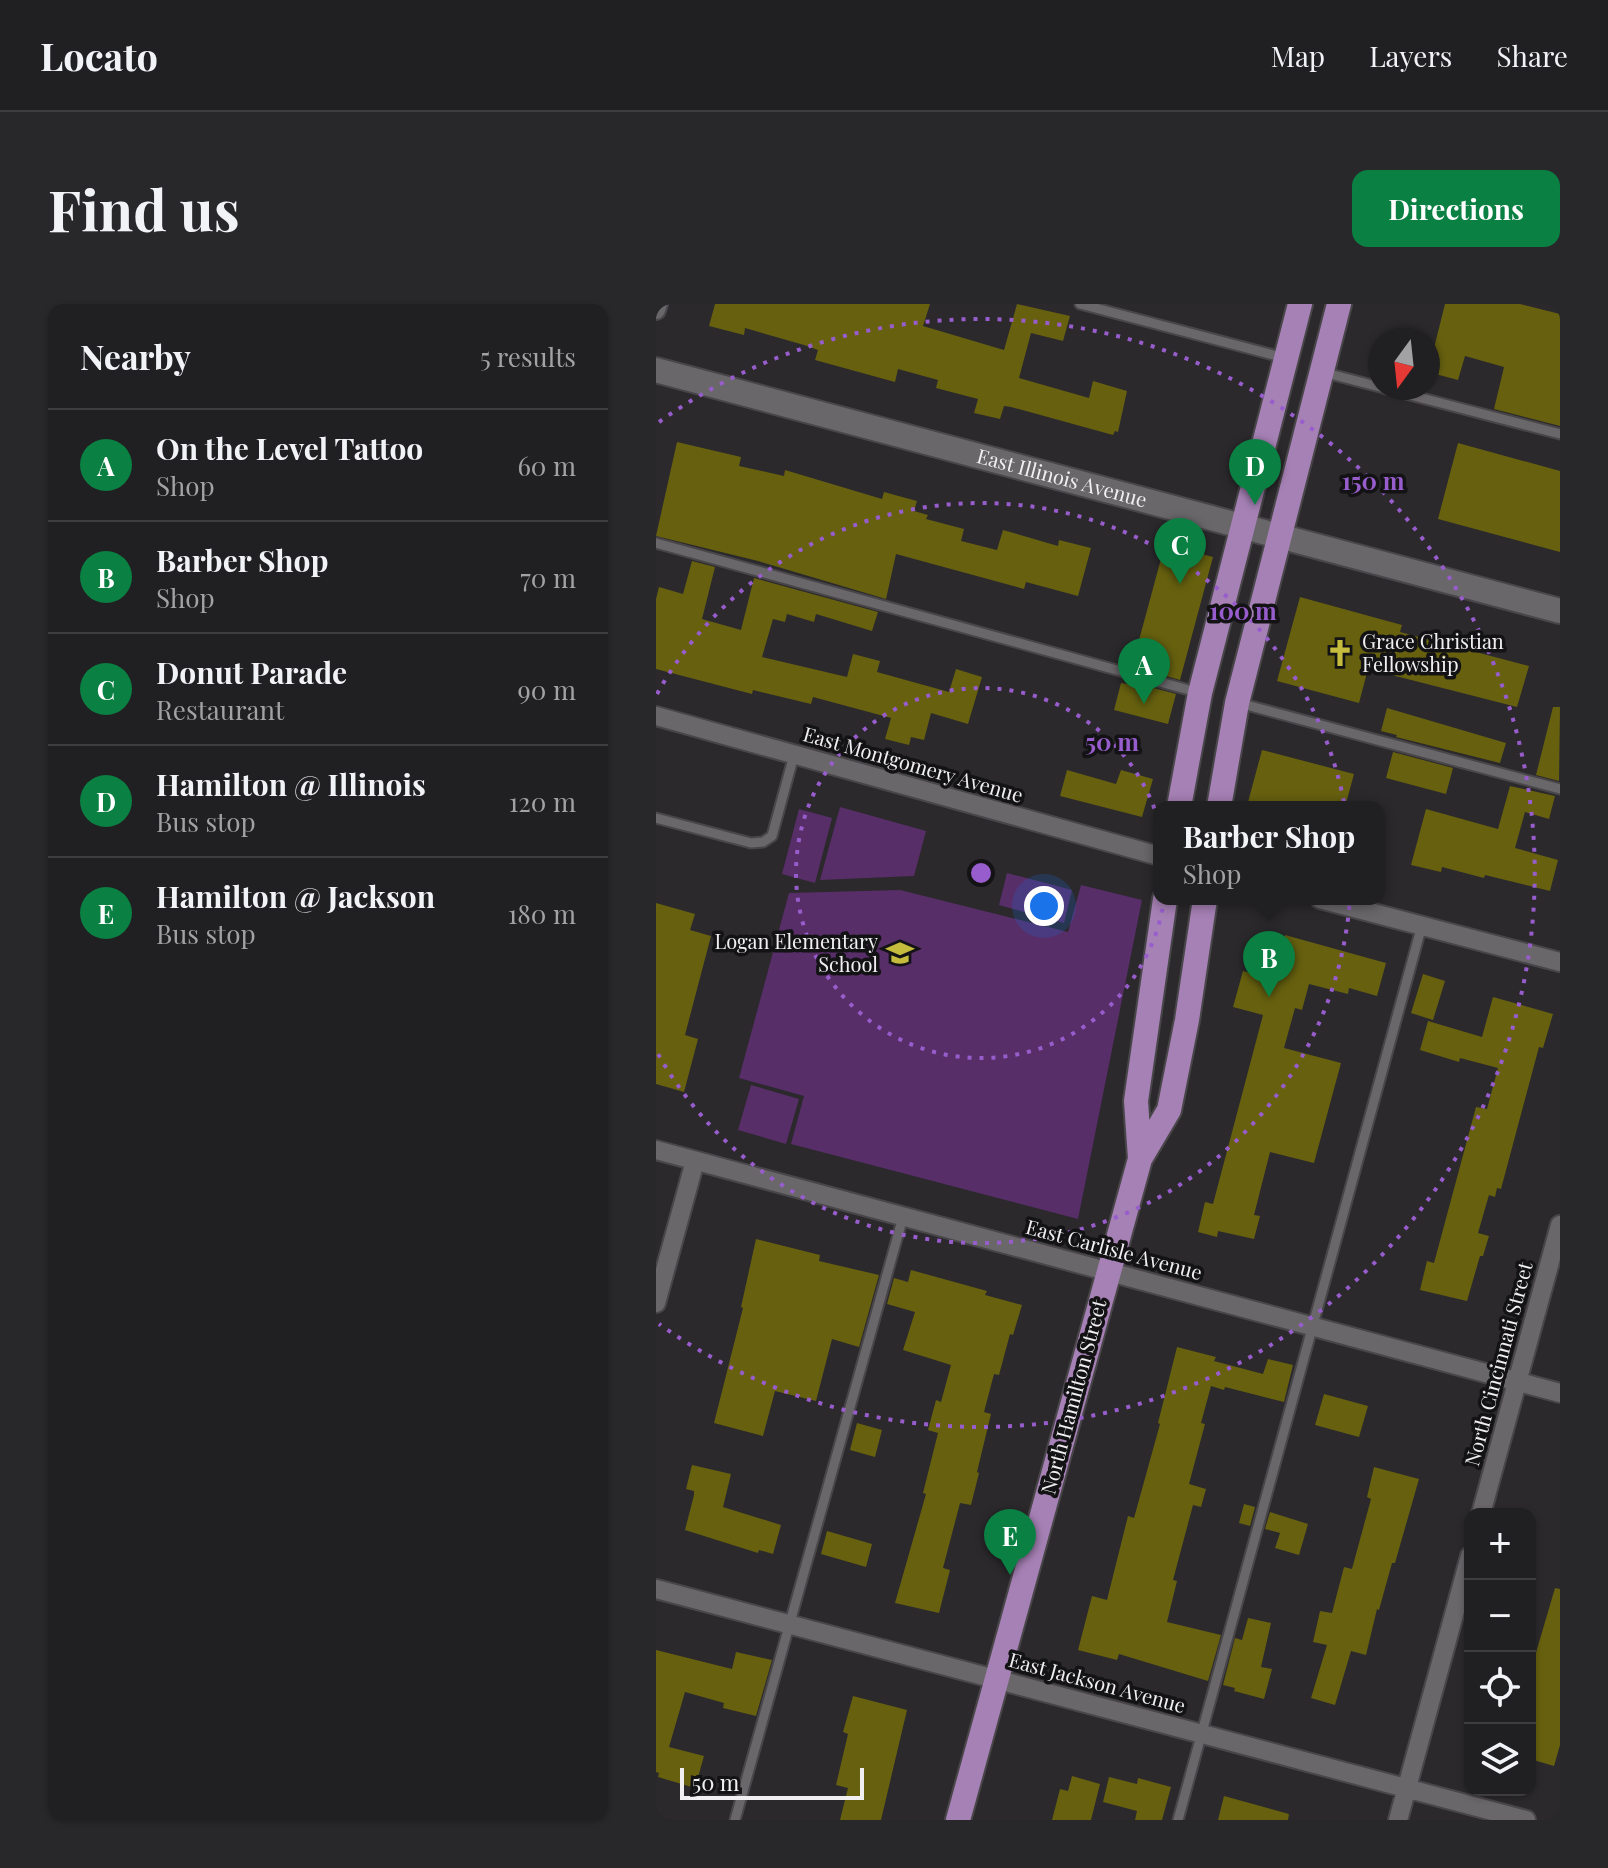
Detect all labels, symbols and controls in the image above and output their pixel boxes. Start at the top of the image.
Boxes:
text: Locato [40,30,158,81]
text: Map [1271,37,1325,74]
text: Layers [1369,37,1452,74]
text: Share [1496,37,1568,74]
button: Directions [1352,170,1560,247]
text: Find us [48,171,240,246]
north arrow [1368,328,1440,400]
text: Nearby [80,333,191,379]
text: 5 results [480,339,576,374]
text: On the Level Tattoo [156,428,423,468]
pin: D [1229,439,1281,505]
street label: East Illinois Avenue [974,441,1150,512]
text: A [97,448,115,483]
text: 60 m [517,448,576,483]
text: 150 m [1342,464,1405,496]
text: Shop [156,468,215,503]
pin: C [1154,518,1206,584]
text: Barber Shop [156,540,329,580]
text: B [97,560,115,595]
text: 70 m [520,560,576,595]
text: Shop [156,580,215,615]
text: 100 m [1209,594,1277,626]
place label: Grace Christian Fellowship [1362,627,1504,677]
pin: A [1118,638,1170,704]
church icon: Grace Christian Fellowship [1325,638,1355,668]
text: Donut Parade [156,652,347,692]
text: C [97,672,115,707]
text: 90 m [518,672,576,707]
text: Restaurant [156,692,284,727]
street label: East Montgomery Avenue [800,719,1026,808]
text: 50 m [1085,725,1139,757]
text: Hamilton @ Illinois [156,764,426,804]
text: D [96,784,116,819]
text: 120 m [509,784,576,819]
popup [1153,801,1385,905]
text: Bus stop [156,804,256,839]
text: Barber Shop [1183,816,1355,856]
text: Shop [1183,856,1241,891]
centre of rings [967,859,995,887]
text: Hamilton @ Jackson [156,876,435,916]
your location [1024,886,1064,926]
text: E [98,896,114,931]
text: 180 m [508,896,576,931]
text: Bus stop [156,916,256,951]
place label: Logan Elementary School [714,927,878,977]
pin: B [1243,931,1295,997]
school or university icon: Logan Elementary School [885,938,915,968]
street label: East Carlisle Avenue [1023,1212,1206,1285]
street label: North Cincinnati Street [1457,1258,1538,1469]
street label: North Hamilton Street [1034,1295,1112,1497]
map controls [1464,1508,1536,1796]
button: + [1464,1508,1536,1580]
pin: E [984,1509,1036,1575]
button: − [1464,1580,1536,1652]
street label: East Jackson Avenue [1006,1645,1189,1718]
button: locate [1464,1652,1536,1724]
button: layers [1464,1724,1536,1796]
scale bar [680,1764,864,1800]
text: 50 m [692,1767,739,1797]

